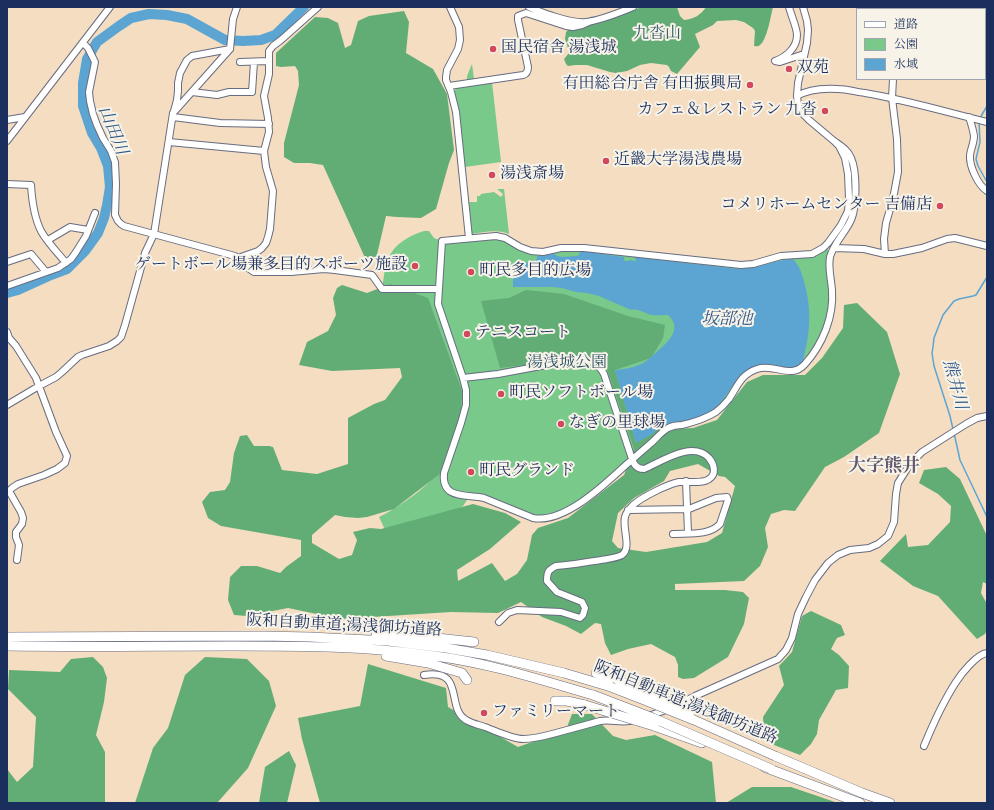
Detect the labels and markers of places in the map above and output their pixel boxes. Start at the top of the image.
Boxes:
place label: 国民宿舎 湯浅城 [501,39,616,59]
marker: 国民宿舎 湯浅城 [488,44,498,54]
place label: 双苑 [797,59,829,79]
marker: 双苑 [784,64,794,74]
place label: 有田総合庁舎 有田振興局 [563,75,742,95]
marker: 有田総合庁舎 有田振興局 [745,80,755,90]
place label: カフェ＆レストラン 九沓 [638,101,817,121]
marker: カフェ＆レストラン 九沓 [820,106,830,116]
place label: 近畿大学湯浅農場 [614,151,742,171]
marker: 近畿大学湯浅農場 [601,156,611,166]
place label: 湯浅斎場 [500,165,564,185]
marker: 湯浅斎場 [487,170,497,180]
place label: コメリホームセンター 吉備店 [721,196,932,216]
marker: コメリホームセンター 吉備店 [935,201,945,211]
place label: ゲートボール場兼多目的スポーツ施設 [135,256,407,276]
marker: ゲートボール場兼多目的スポーツ施設 [410,261,420,271]
place label: 町民多目的広場 [479,262,591,282]
marker: 町民多目的広場 [466,267,476,277]
place label: テニスコート [475,324,571,344]
marker: テニスコート [462,329,472,339]
place label: 町民ソフトボール場 [509,384,653,404]
marker: 町民ソフトボール場 [496,389,506,399]
place label: なぎの里球場 [569,414,665,434]
marker: なぎの里球場 [556,419,566,429]
place label: 町民グランド [479,462,575,482]
marker: 町民グランド [466,467,476,477]
place label: ファミリーマート [492,703,620,723]
marker: ファミリーマート [479,708,489,718]

